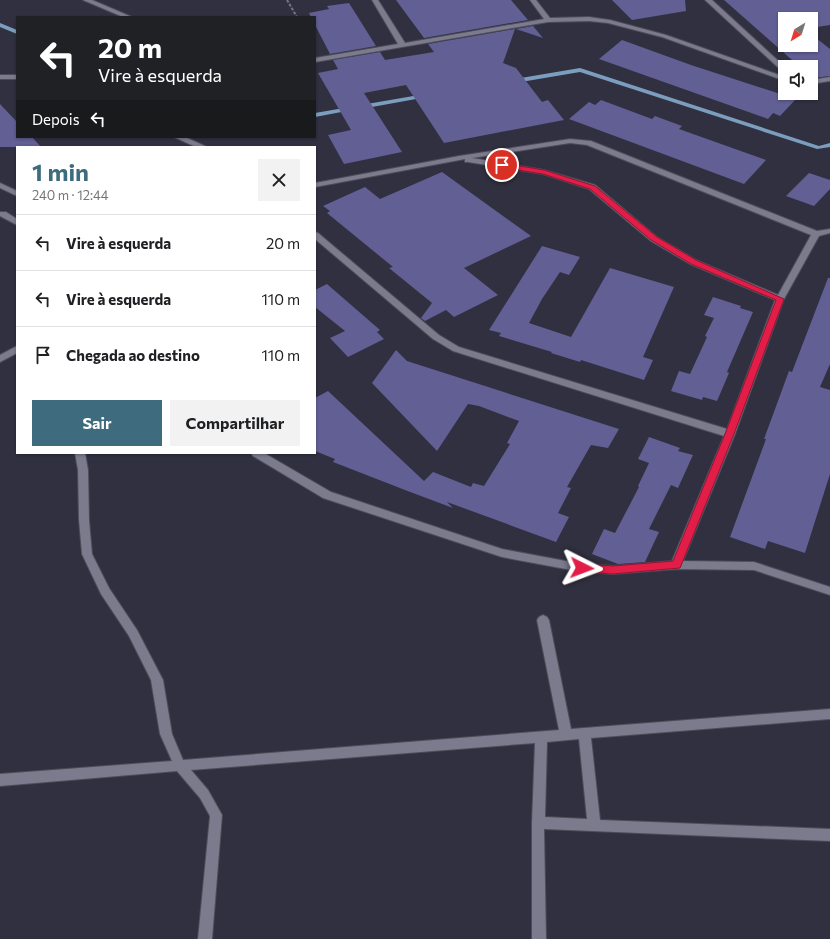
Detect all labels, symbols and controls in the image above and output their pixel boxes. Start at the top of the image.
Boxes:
north arrow [778,12,818,52]
map controls [778,12,818,100]
text: 20 m [98,30,162,64]
icon: left [32,32,84,84]
button: sound [778,60,818,100]
text: Vire à esquerda [98,64,222,86]
icon: left [87,108,109,130]
text: Depois [32,110,79,128]
pin [485,148,519,182]
icon: arrive [491,154,513,176]
text: 1 min [32,157,89,186]
button: close [258,159,300,201]
text: 240 m · 12:44 [32,187,109,203]
icon: left [32,232,54,254]
text: Vire à esquerda [66,234,171,252]
text: 20 m [266,234,300,252]
icon: left [32,288,54,310]
text: Vire à esquerda [66,290,171,308]
text: 110 m [261,290,300,308]
icon: arrive [32,344,54,366]
text: Chegada ao destino [66,346,200,364]
text: 110 m [261,346,300,364]
button: Sair [32,400,162,446]
button: Compartilhar [170,400,300,446]
position arrow [561,547,603,589]

